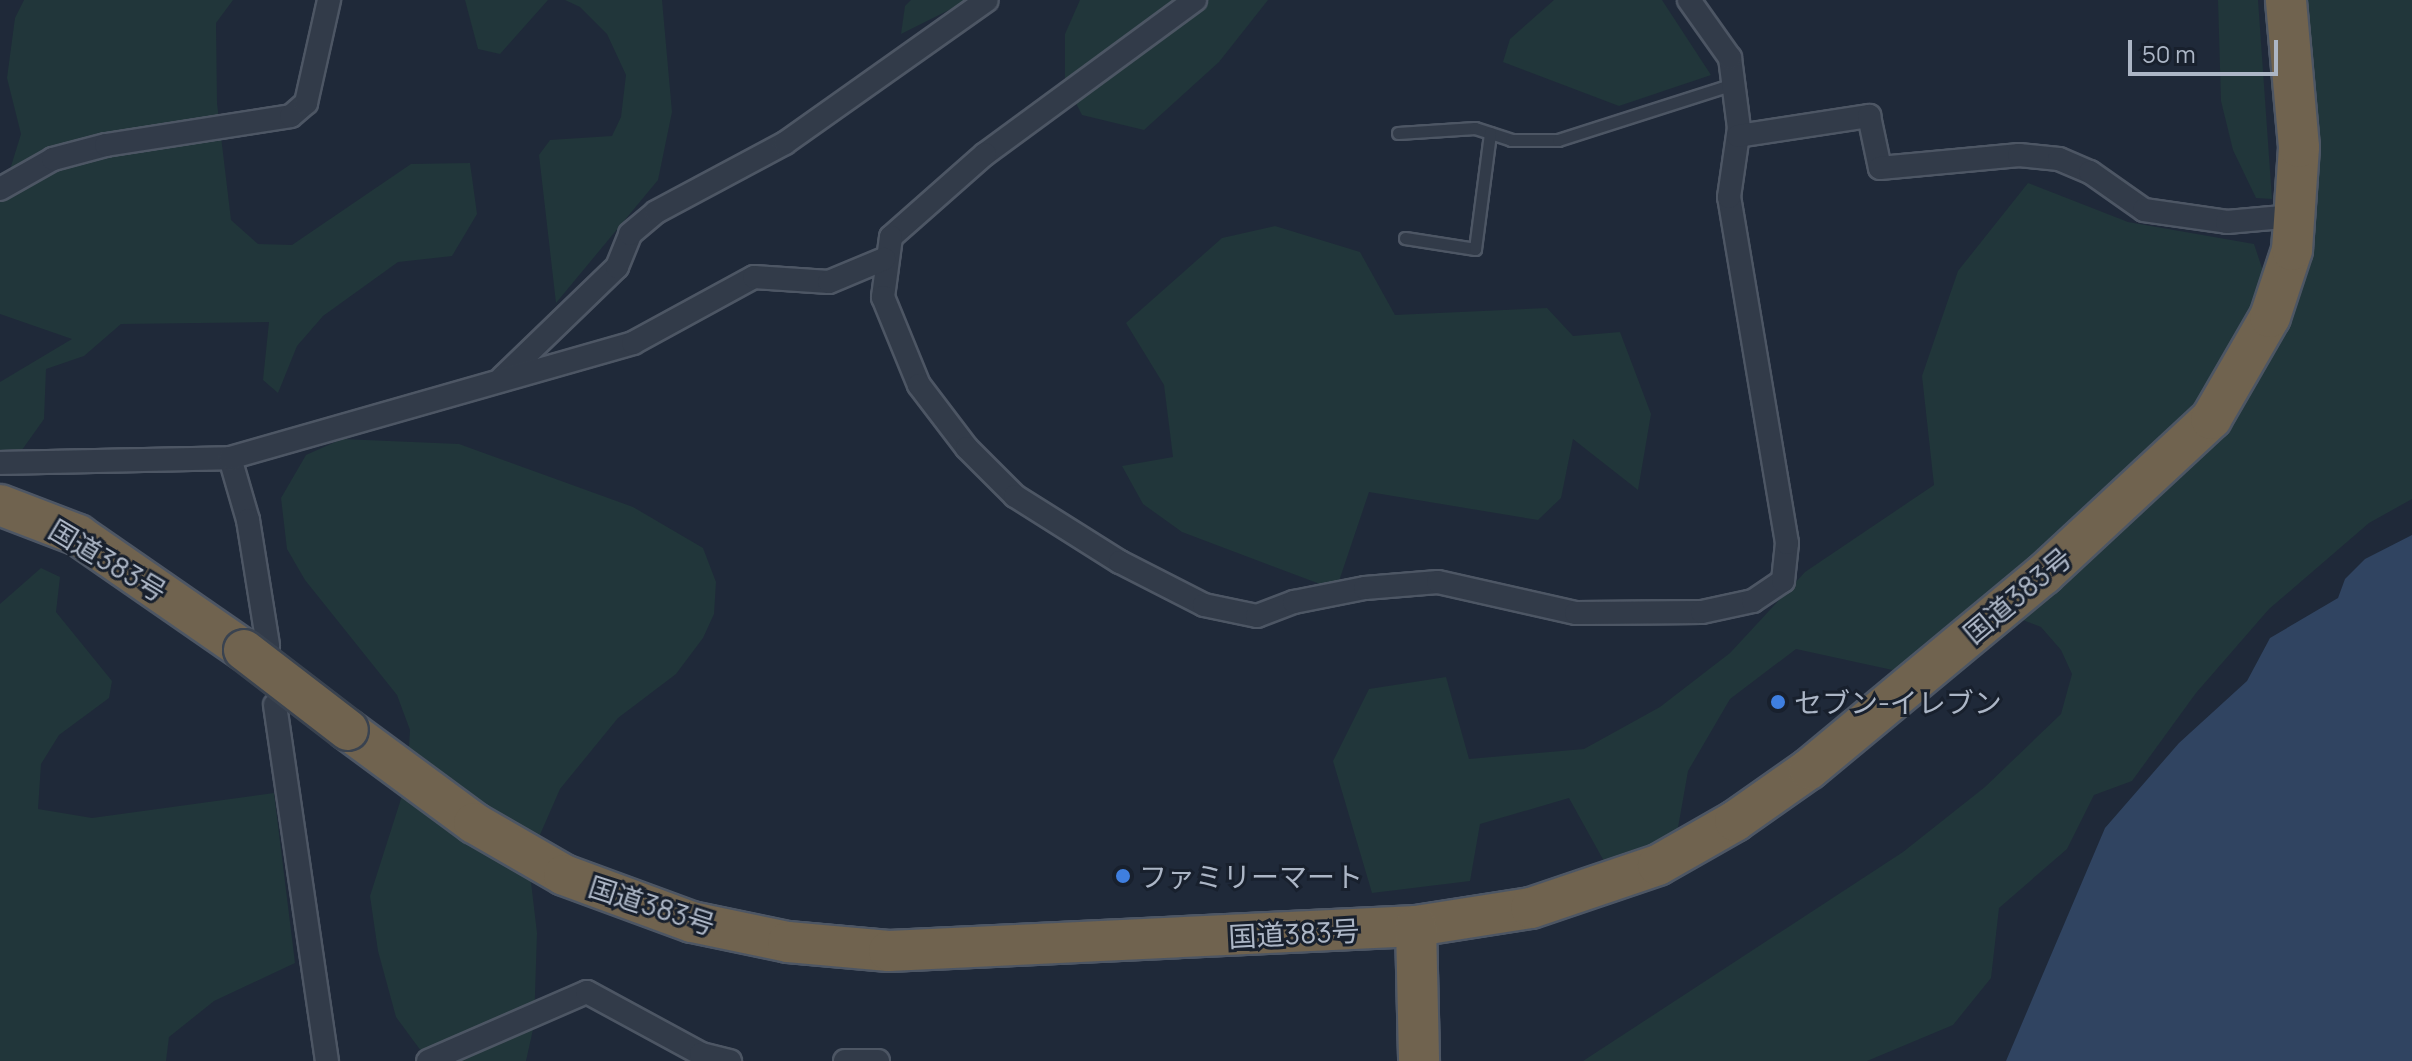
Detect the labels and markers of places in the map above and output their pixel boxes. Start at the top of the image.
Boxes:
place label: セブン-イレブン [1794,685,2002,719]
marker: セブン-イレブン [1769,693,1787,711]
place label: ファミリーマート [1139,859,1363,893]
marker: ファミリーマート [1114,867,1132,885]

